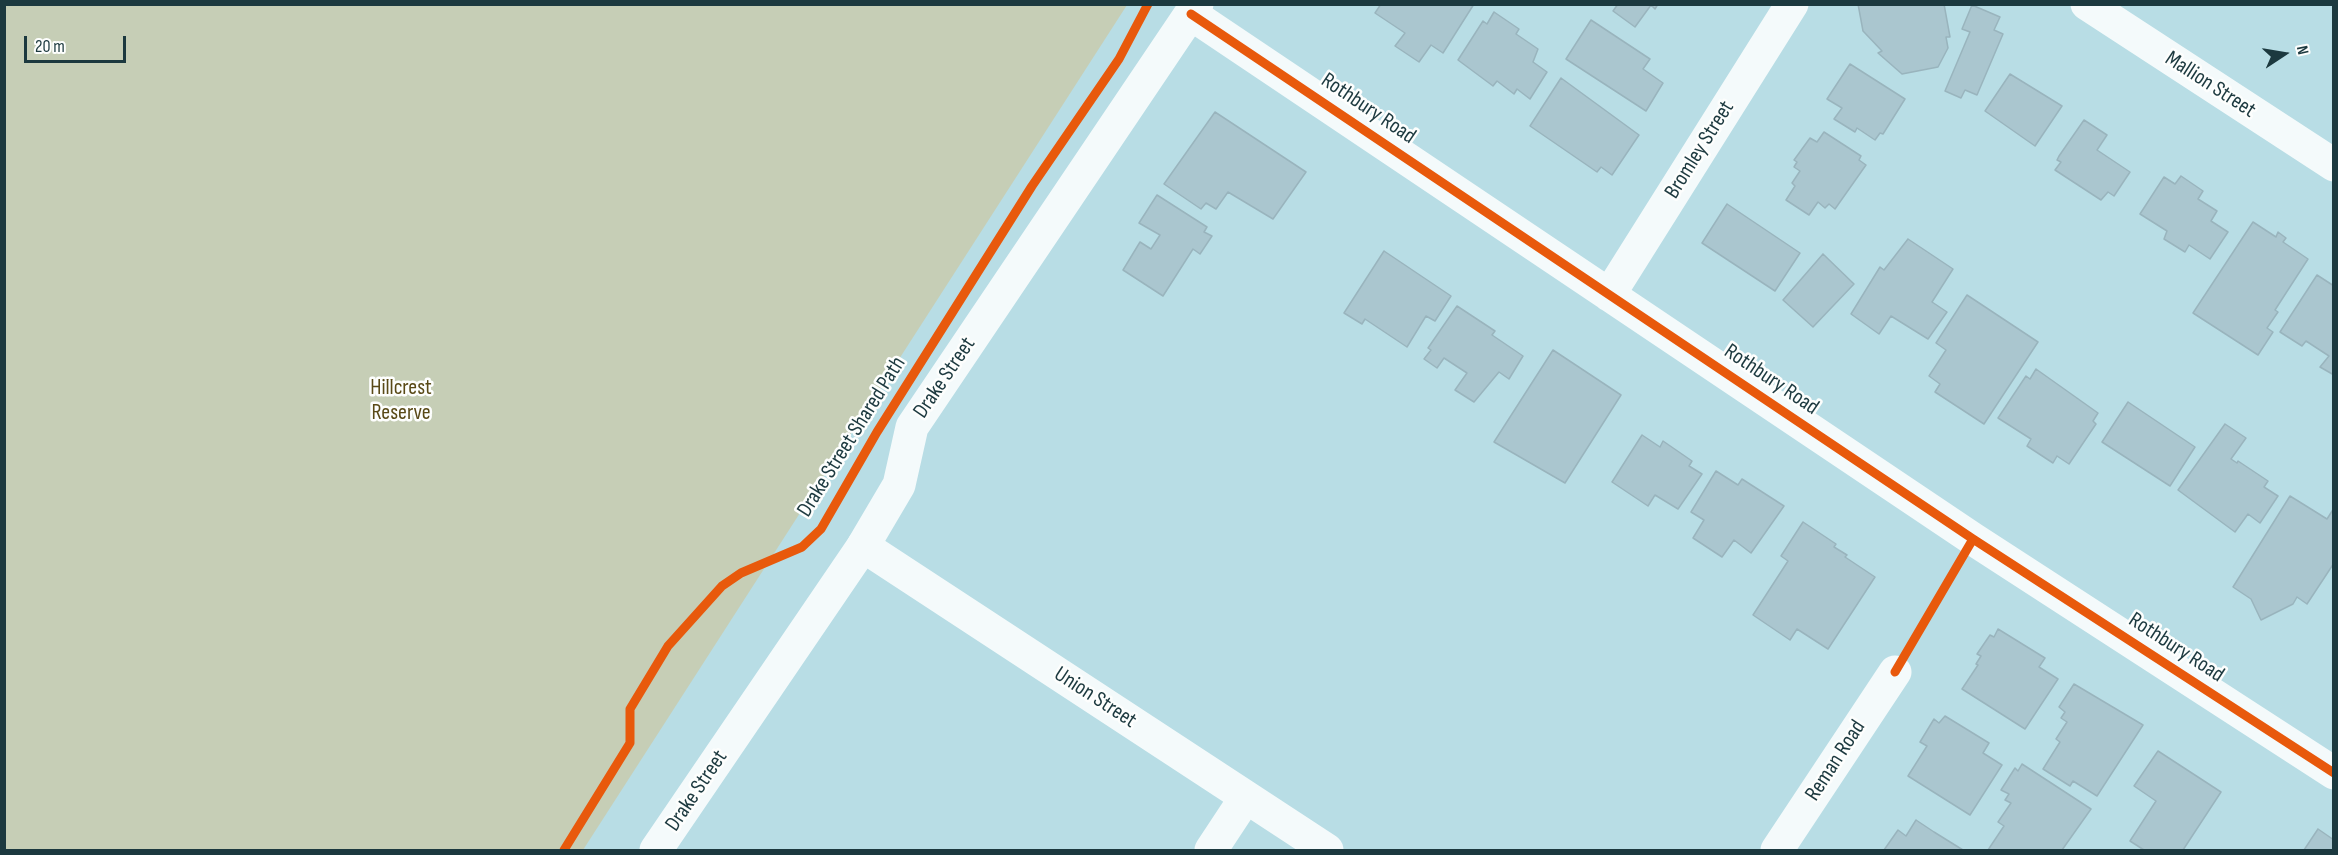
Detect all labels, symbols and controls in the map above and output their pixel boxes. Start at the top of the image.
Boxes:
scale bar [27,24,129,62]
north arrow [2254,24,2314,84]
text: 20 m [35,36,65,57]
text: N [2292,44,2312,56]
street label: Mallion Street [2160,46,2260,124]
street label: Rothbury Road [1316,68,1420,150]
street label: Bromley Street [1660,96,1740,204]
street label: Drake Street [908,332,982,424]
street label: Rothbury Road [1719,339,1823,421]
street label: Drake Street Shared Path [792,352,912,522]
park label: Hillcrest Reserve [370,375,432,427]
street label: Rothbury Road [2123,607,2229,689]
street label: Union Street [1049,662,1141,734]
street label: Reman Road [1800,716,1872,806]
street label: Drake Street [660,745,734,837]

